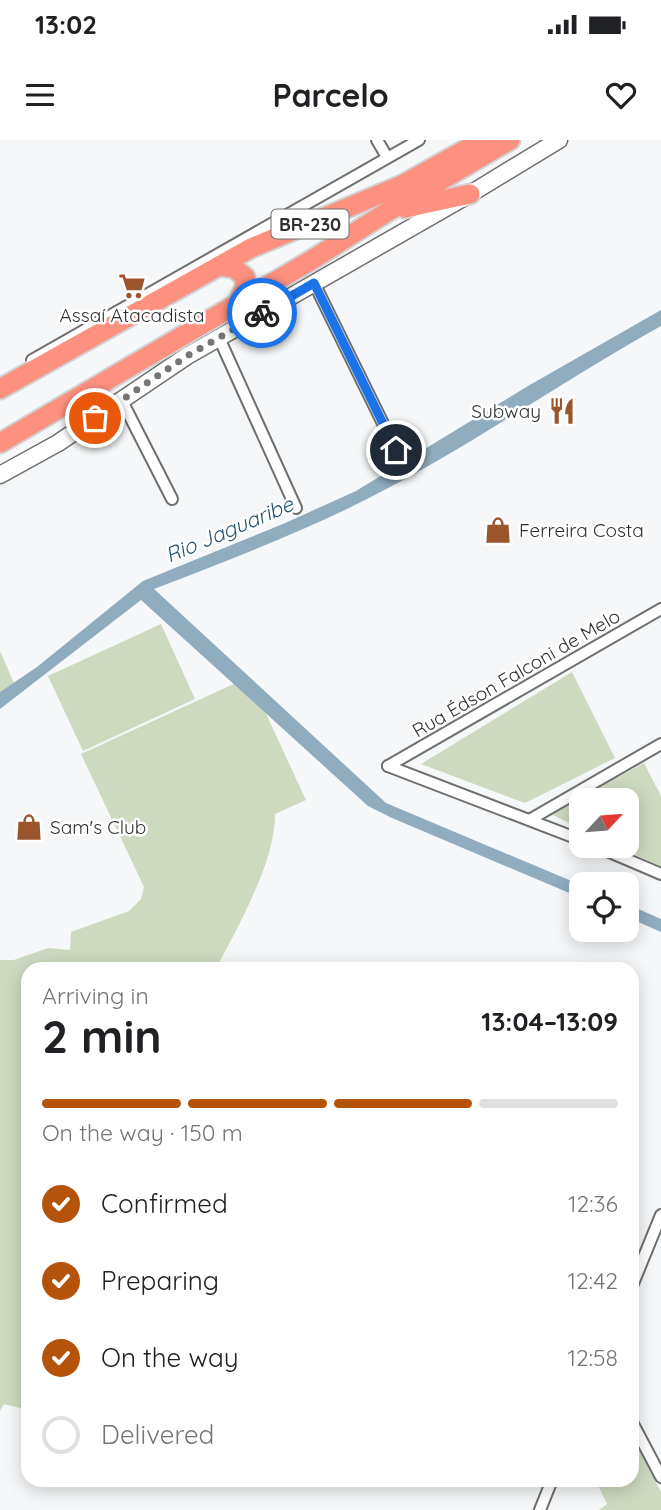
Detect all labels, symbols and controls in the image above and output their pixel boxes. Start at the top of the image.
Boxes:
text: 13:02 [35,8,97,41]
text: Parcelo [272,75,389,115]
icon: menu [21,76,59,114]
icon: heart [602,76,640,114]
road number: BR-230 [272,210,348,238]
supermarket icon: Assaí Atacadista [117,271,147,301]
courier [227,278,297,348]
icon: bike [243,294,281,332]
place label: Assaí Atacadista [60,303,205,327]
pin [65,388,125,448]
restaurant icon: Subway [547,396,577,426]
icon: bag [76,399,114,437]
place label: Subway [471,399,541,423]
pin [366,420,426,480]
icon: home [377,431,415,469]
water label: Rio Jaguaribe [161,490,298,568]
shop icon: Ferreira Costa [483,515,513,545]
place label: Ferreira Costa [519,518,644,542]
street label: Rua Édson Falconi de Melo [408,604,624,742]
north arrow [569,788,639,858]
map controls [569,788,639,942]
shop icon: Sam's Club [14,812,44,842]
place label: Sam's Club [50,815,146,839]
button: locate [569,872,639,942]
text: Arriving in [42,981,149,1010]
text: 13:04–13:09 [481,1005,618,1038]
text: 2 min [42,1007,162,1065]
text: On the way · 150 m [42,1118,243,1147]
icon: check [42,1185,80,1223]
text: Confirmed [101,1187,228,1220]
text: 12:36 [568,1189,618,1218]
icon: check [42,1262,80,1300]
text: Preparing [101,1264,219,1297]
text: 12:42 [568,1266,618,1295]
icon: check [42,1339,80,1377]
text: On the way [101,1341,239,1374]
text: 12:58 [567,1343,618,1372]
text: Delivered [101,1418,214,1451]

